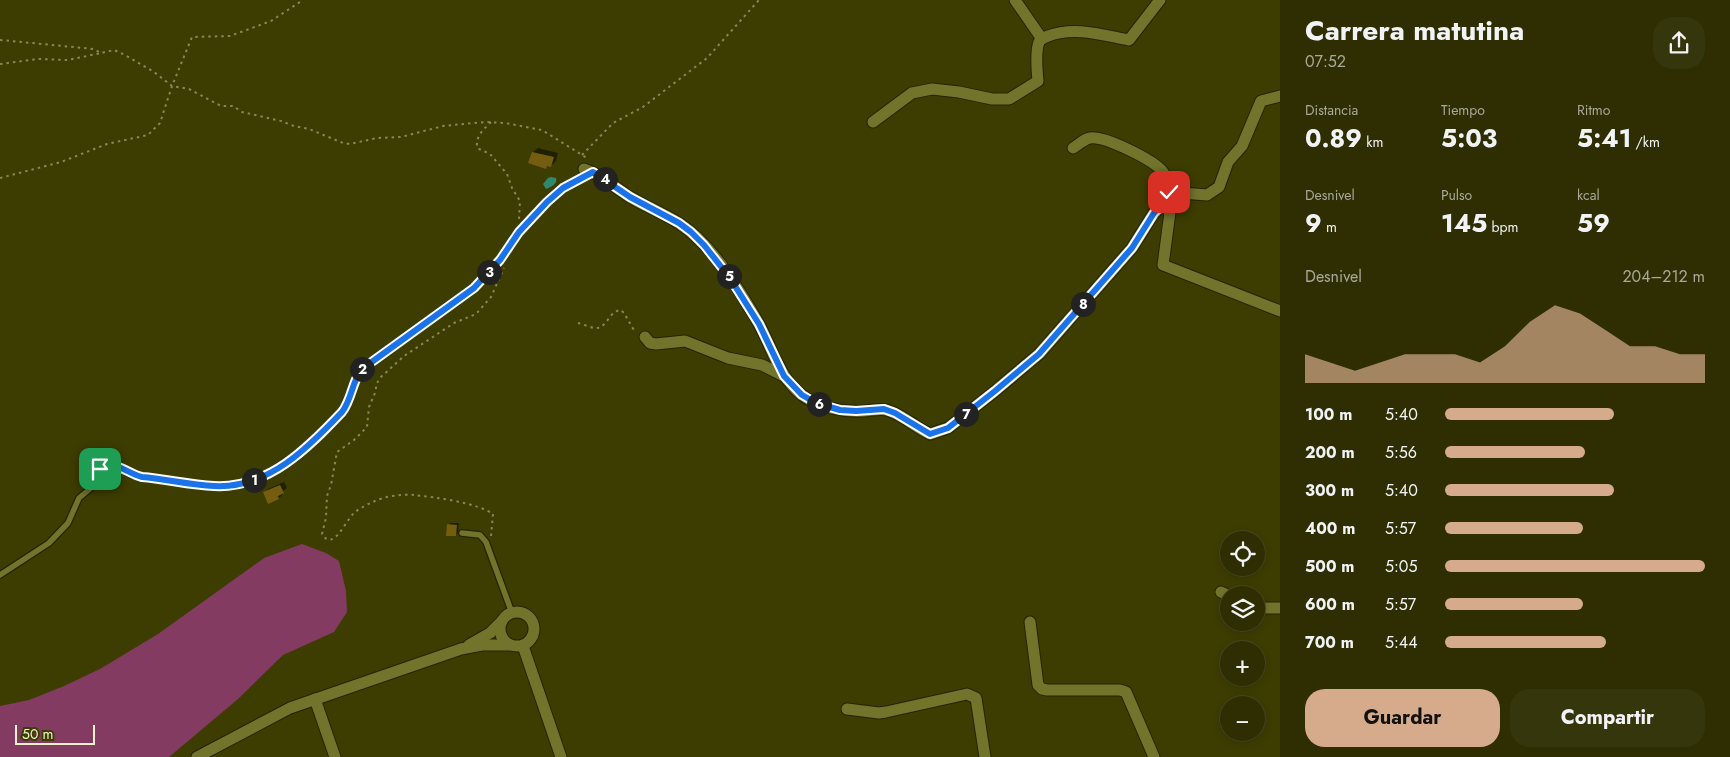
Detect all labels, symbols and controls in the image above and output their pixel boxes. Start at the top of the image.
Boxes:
text: Carrera matutina [1305,10,1524,51]
button: share [1653,17,1705,69]
text: 07:52 [1305,50,1346,73]
text: Distancia [1305,100,1358,120]
text: Tiempo [1441,100,1485,120]
text: Ritmo [1577,100,1610,120]
text: 0.89 [1305,120,1362,156]
text: 5:03 [1441,120,1497,156]
text: 5:41 [1577,120,1631,156]
text: km [1362,132,1383,152]
text: /km [1631,132,1660,152]
pin: 4 [592,166,618,192]
text: 4 [601,169,610,189]
pin [1148,171,1190,213]
icon: check [1155,178,1183,206]
text: Desnivel [1305,185,1355,205]
text: Pulso [1441,185,1472,205]
text: kcal [1577,185,1600,205]
text: 9 [1305,205,1322,241]
text: 145 [1441,205,1487,241]
text: 59 [1577,205,1610,241]
text: m [1322,217,1337,237]
text: bpm [1487,217,1518,237]
pin: 3 [476,260,502,284]
text: 3 [485,262,494,282]
pin: 5 [716,264,742,288]
text: Desnivel [1305,265,1362,288]
text: 204–212 m [1622,265,1705,288]
text: 5 [725,266,734,286]
pin: 8 [1070,292,1096,316]
text: 8 [1079,294,1088,314]
pin: 2 [350,356,374,382]
text: 2 [358,359,367,379]
pin: 6 [806,392,832,416]
text: 6 [815,394,824,414]
pin: 7 [954,402,978,426]
text: 100 m [1305,403,1352,426]
text: 5:40 [1385,403,1418,426]
text: 7 [962,404,971,424]
text: 200 m [1305,441,1355,464]
text: 5:56 [1385,441,1417,464]
pin [79,448,121,490]
icon: arrive [86,455,114,483]
pin: 1 [242,468,266,492]
text: 1 [251,470,258,490]
text: 300 m [1305,479,1354,502]
text: 5:40 [1385,479,1418,502]
text: 400 m [1305,517,1355,540]
text: 5:57 [1385,517,1416,540]
map controls [1220,531,1265,741]
button: locate [1220,531,1265,576]
text: 500 m [1305,555,1354,578]
text: 5:05 [1385,555,1417,578]
button: layers [1220,586,1265,631]
text: 600 m [1305,593,1355,616]
text: 5:57 [1385,593,1416,616]
text: 700 m [1305,631,1354,654]
text: 5:44 [1385,631,1417,654]
button: + [1220,641,1265,686]
button: Guardar [1305,689,1500,747]
button: Compartir [1510,689,1705,747]
button: − [1220,696,1265,741]
scale bar [15,722,95,745]
text: 50 m [22,724,53,744]

